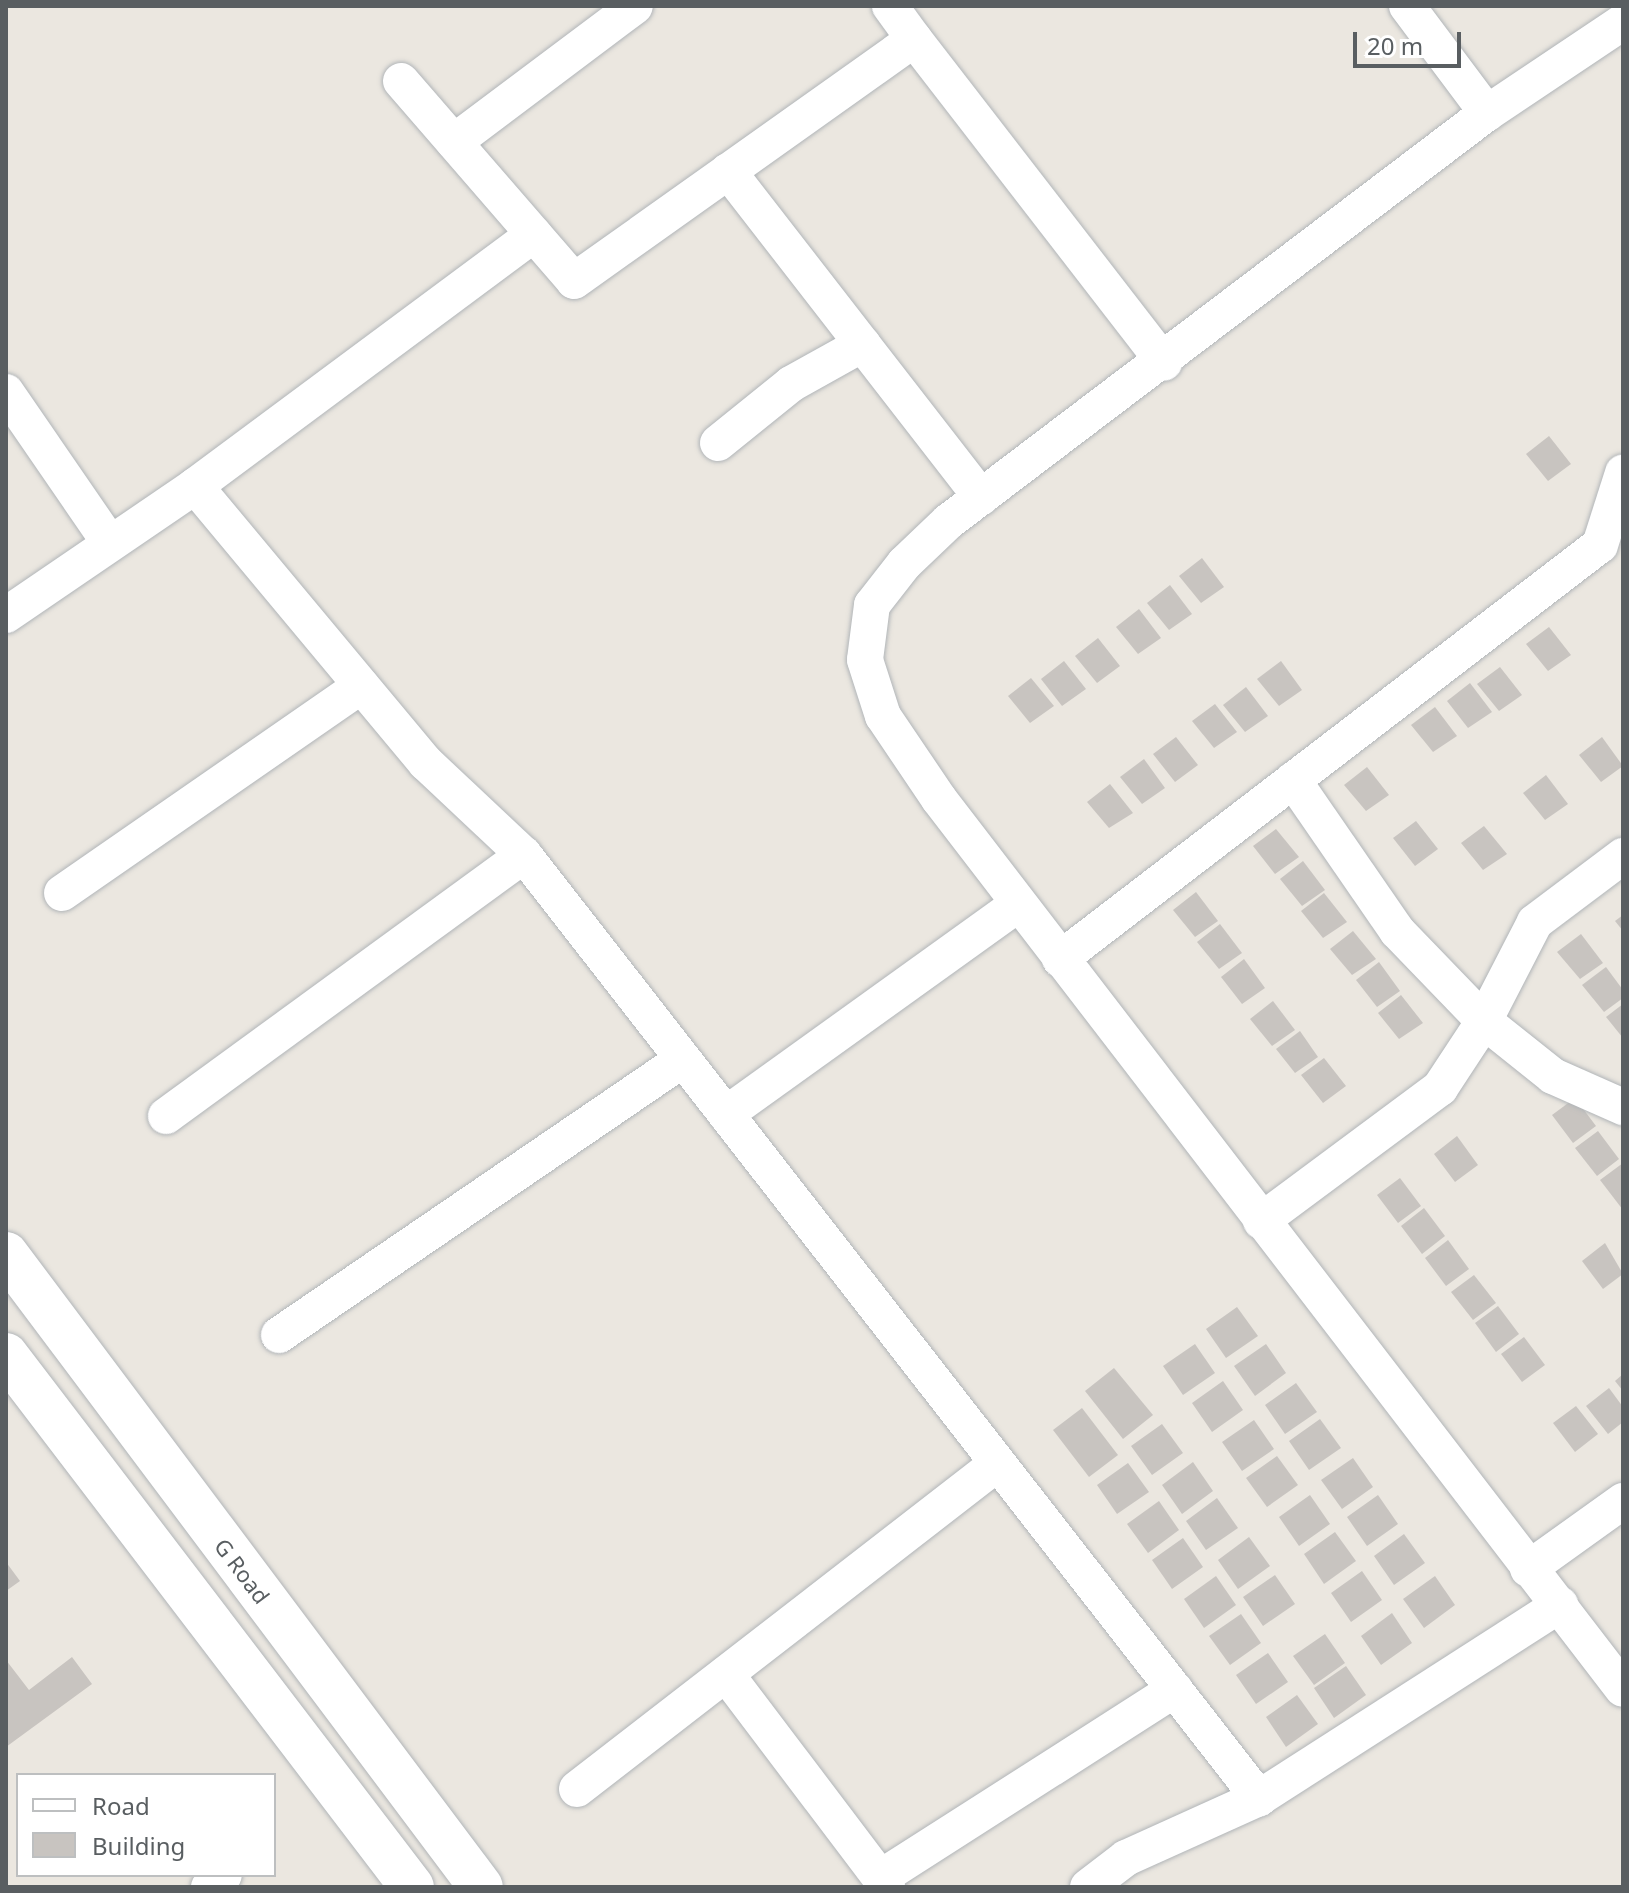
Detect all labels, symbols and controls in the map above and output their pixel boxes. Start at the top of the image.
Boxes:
scale bar [1357,16,1465,66]
text: 20 m [1367,29,1423,62]
street label: G Road [209,1533,275,1609]
legend [16,1773,276,1877]
text: Road [92,1789,150,1822]
text: Building [92,1829,185,1862]

